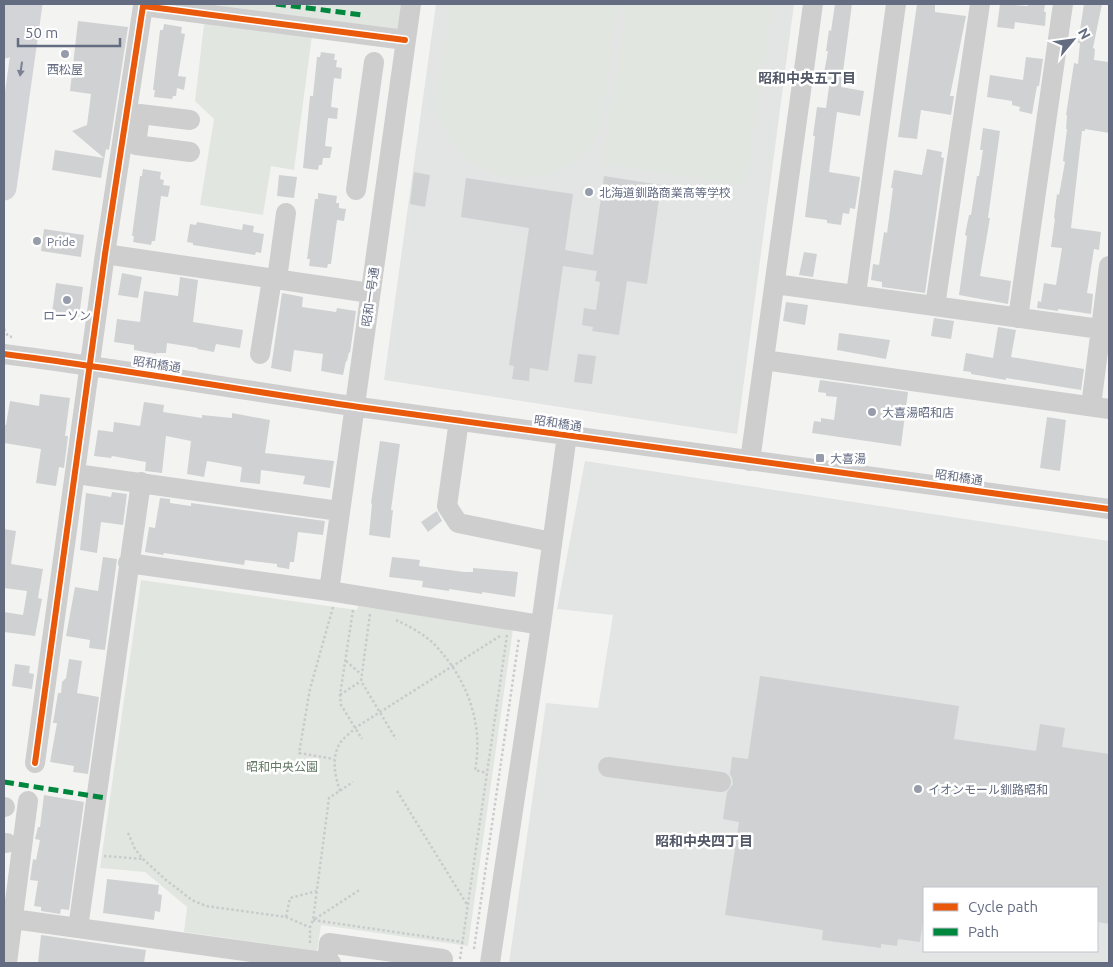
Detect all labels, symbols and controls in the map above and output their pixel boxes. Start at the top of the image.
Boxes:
scale bar [18,15,120,47]
north arrow [1048,15,1098,65]
text: 50 m [25,24,58,41]
text: N [1075,25,1094,42]
marker: 西松屋 [59,48,71,60]
one-way arrow [16,62,24,78]
place label: 西松屋 [47,63,83,76]
district label: 昭和中央五丁目 [758,70,856,86]
marker: 北海道釧路商業高等学校 [583,186,595,198]
place label: 北海道釧路商業高等学校 [599,186,731,199]
marker: Pride [31,235,43,247]
place label: Pride [47,235,75,248]
street label: 昭和一号通 [359,266,381,328]
marker: ローソン [61,294,73,306]
place label: ローソン [43,309,91,322]
street label: 昭和橋通 [132,354,182,374]
marker: 大喜湯昭和店 [866,406,878,418]
place label: 大喜湯昭和店 [882,406,954,419]
street label: 昭和橋通 [533,413,583,433]
marker: 大喜湯 [814,452,826,464]
place label: 大喜湯 [830,452,866,465]
street label: 昭和橋通 [934,467,984,487]
park label: 昭和中央公園 [246,760,318,773]
marker: イオンモール釧路昭和 [912,783,924,795]
place label: イオンモール釧路昭和 [928,783,1048,796]
district label: 昭和中央四丁目 [655,833,753,849]
legend [923,887,1098,952]
text: Cycle path [968,898,1038,915]
text: Path [968,923,999,940]

